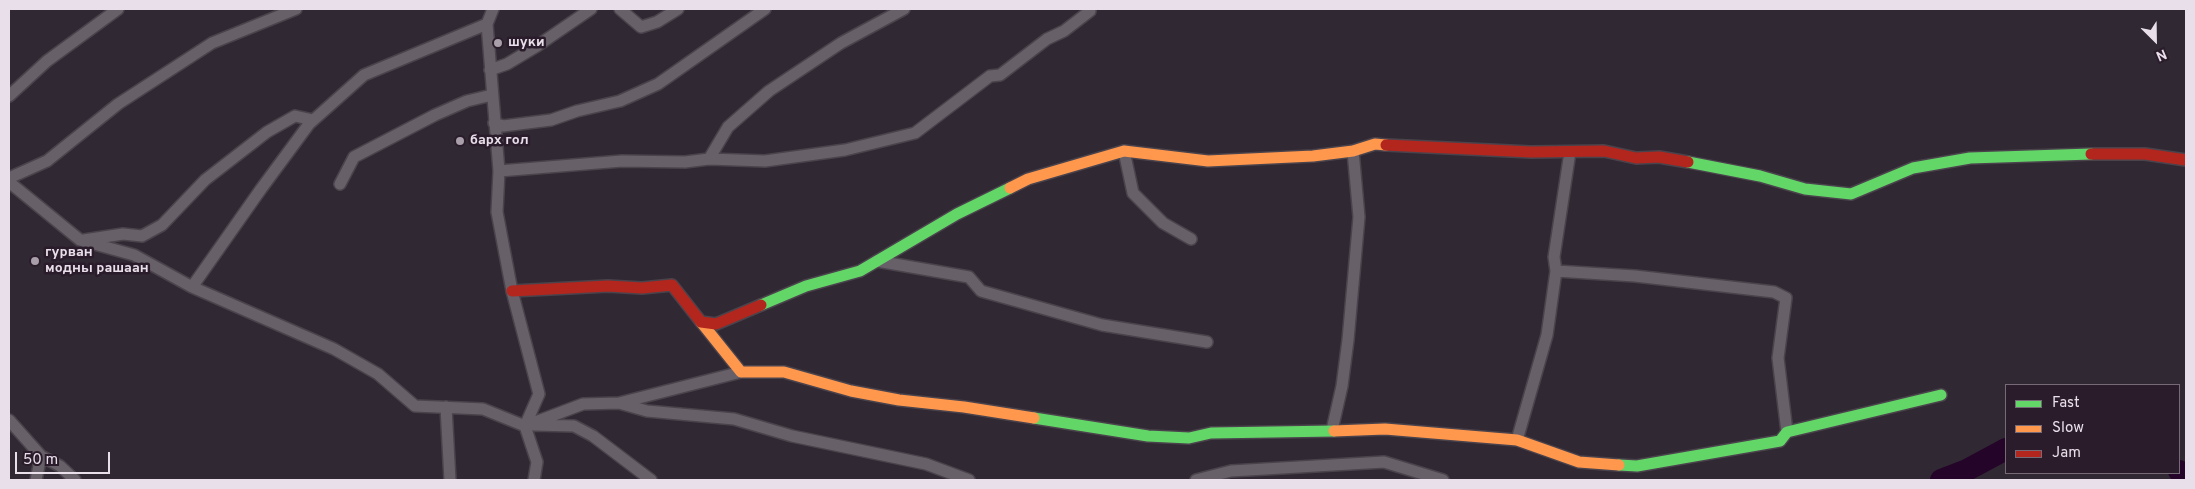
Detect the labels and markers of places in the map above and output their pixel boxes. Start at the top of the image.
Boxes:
place label: шуки [508,35,545,51]
marker: шуки [492,37,504,49]
place label: барх гол [470,133,529,149]
marker: барх гол [454,135,466,147]
place label: гурван модны рашаан [45,245,149,278]
marker: гурван модны рашаан [29,255,41,267]

